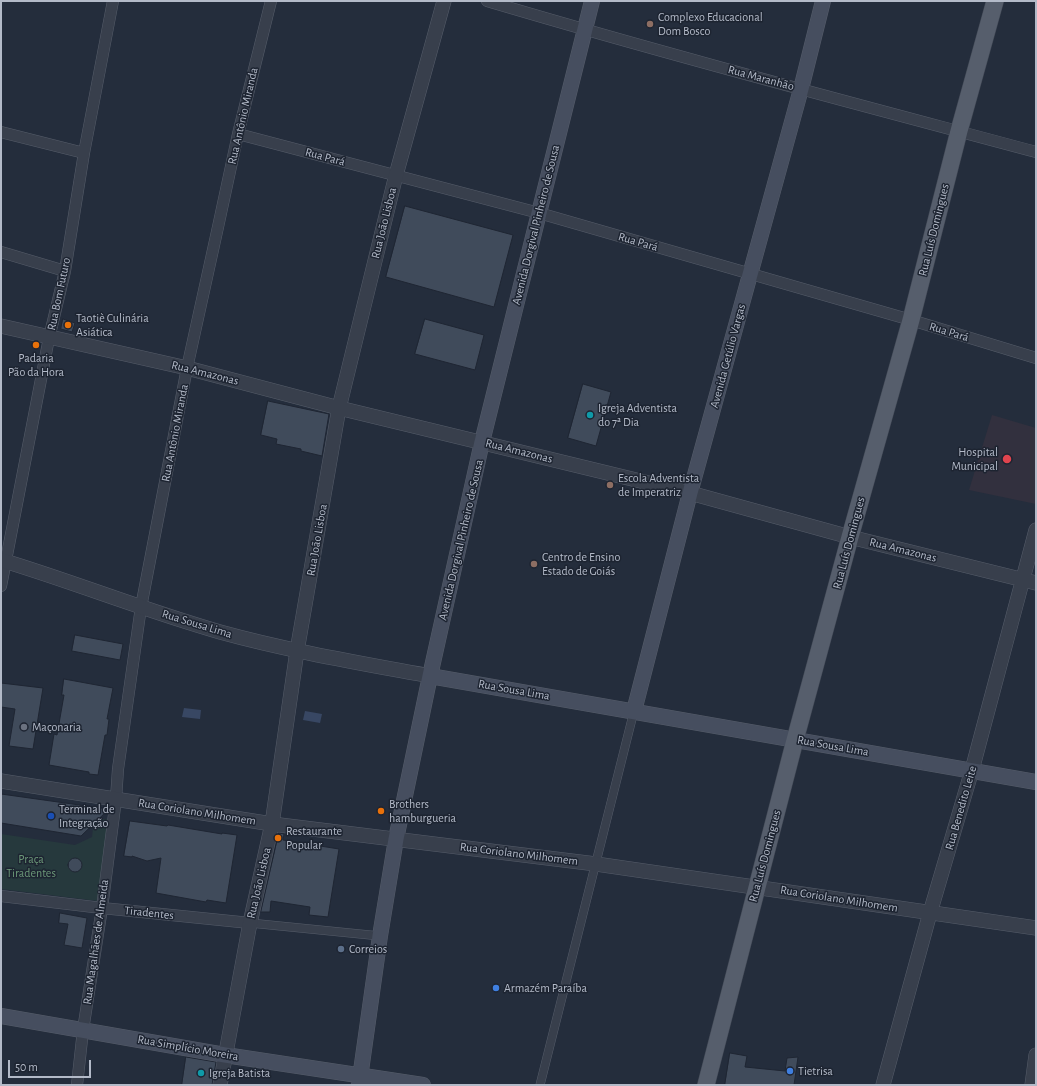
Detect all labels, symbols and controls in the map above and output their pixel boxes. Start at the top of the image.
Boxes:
place label: Complexo Educacional Dom Bosco [658,10,763,38]
marker: Complexo Educacional Dom Bosco [645,19,655,29]
street label: Rua Maranhão [726,62,796,94]
street label: Rua Antônio Miranda [225,66,261,166]
street label: Avenida Dorgival Pinheiro de Sousa [509,144,563,306]
street label: Rua Pará [303,145,347,169]
street label: Rua Luís Domingues [916,182,952,278]
street label: Rua João Lisboa [368,186,400,260]
street label: Rua Pará [616,229,660,255]
street label: Rua Bom Futuro [44,256,74,332]
street label: Avenida Getúlio Vargas [707,302,749,410]
place label: Taotiè Culinária Asiática [76,311,149,339]
street label: Rua Pará [927,319,971,345]
marker: Taotiè Culinária Asiática [63,320,73,330]
marker: Padaria Pão da Hora [31,340,41,350]
place label: Padaria Pão da Hora [8,351,64,379]
street label: Rua Amazonas [170,358,240,388]
street label: Rua Antônio Miranda [158,383,192,483]
place label: Igreja Adventista do 7ª Dia [598,401,677,429]
marker: Igreja Adventista do 7ª Dia [585,410,595,420]
street label: Rua Amazonas [484,436,554,466]
place label: Hospital Municipal [952,445,998,473]
marker: Hospital Municipal [1001,453,1013,465]
street label: Avenida Dorgival Pinheiro de Sousa [435,458,487,622]
place label: Escola Adventista de Imperatriz [618,471,699,499]
marker: Escola Adventista de Imperatriz [605,480,615,490]
street label: Rua Luís Domingues [830,495,868,591]
street label: Rua João Lisboa [304,503,330,577]
street label: Rua Amazonas [868,535,938,565]
place label: Centro de Ensino Estado de Goiás [542,550,620,578]
marker: Centro de Ensino Estado de Goiás [529,559,539,569]
street label: Rua Sousa Lima [160,607,234,641]
street label: Rua Sousa Lima [477,677,551,703]
place label: Maçonaria [32,720,81,734]
marker: Maçonaria [19,722,29,732]
street label: Rua Sousa Lima [796,733,870,759]
street label: Rua Benedito Leite [942,764,980,852]
street label: Rua Coriolano Milhomem [137,796,257,828]
place label: Brothers hamburgueria [389,797,456,825]
place label: Terminal de Integração [59,802,114,830]
marker: Brothers hamburgueria [376,806,386,816]
street label: Rua Luís Domingues [746,808,784,904]
marker: Terminal de Integração [46,811,56,821]
place label: Restaurante Popular [286,824,342,852]
marker: Restaurante Popular [273,833,283,843]
street label: Rua Coriolano Milhomem [459,840,579,868]
street label: Rua João Lisboa [244,846,274,920]
park label: Praça Tiradentes [6,852,56,880]
street label: Rua Magalhães de Almeida [80,878,112,1006]
street label: Rua Coriolano Milhomem [779,883,899,915]
street label: Tiradentes [124,903,174,923]
place label: Correios [349,942,387,956]
marker: Correios [336,944,346,954]
place label: Armazém Paraíba [504,981,587,995]
marker: Armazém Paraíba [491,983,501,993]
street label: Rua Simplício Moreira [136,1032,240,1064]
scale bar [10,1052,93,1078]
text: 50 m [15,1061,38,1073]
place label: Tietrisa [798,1064,833,1078]
place label: Igreja Batista [209,1066,270,1080]
marker: Tietrisa [785,1066,795,1076]
marker: Igreja Batista [196,1068,206,1078]

